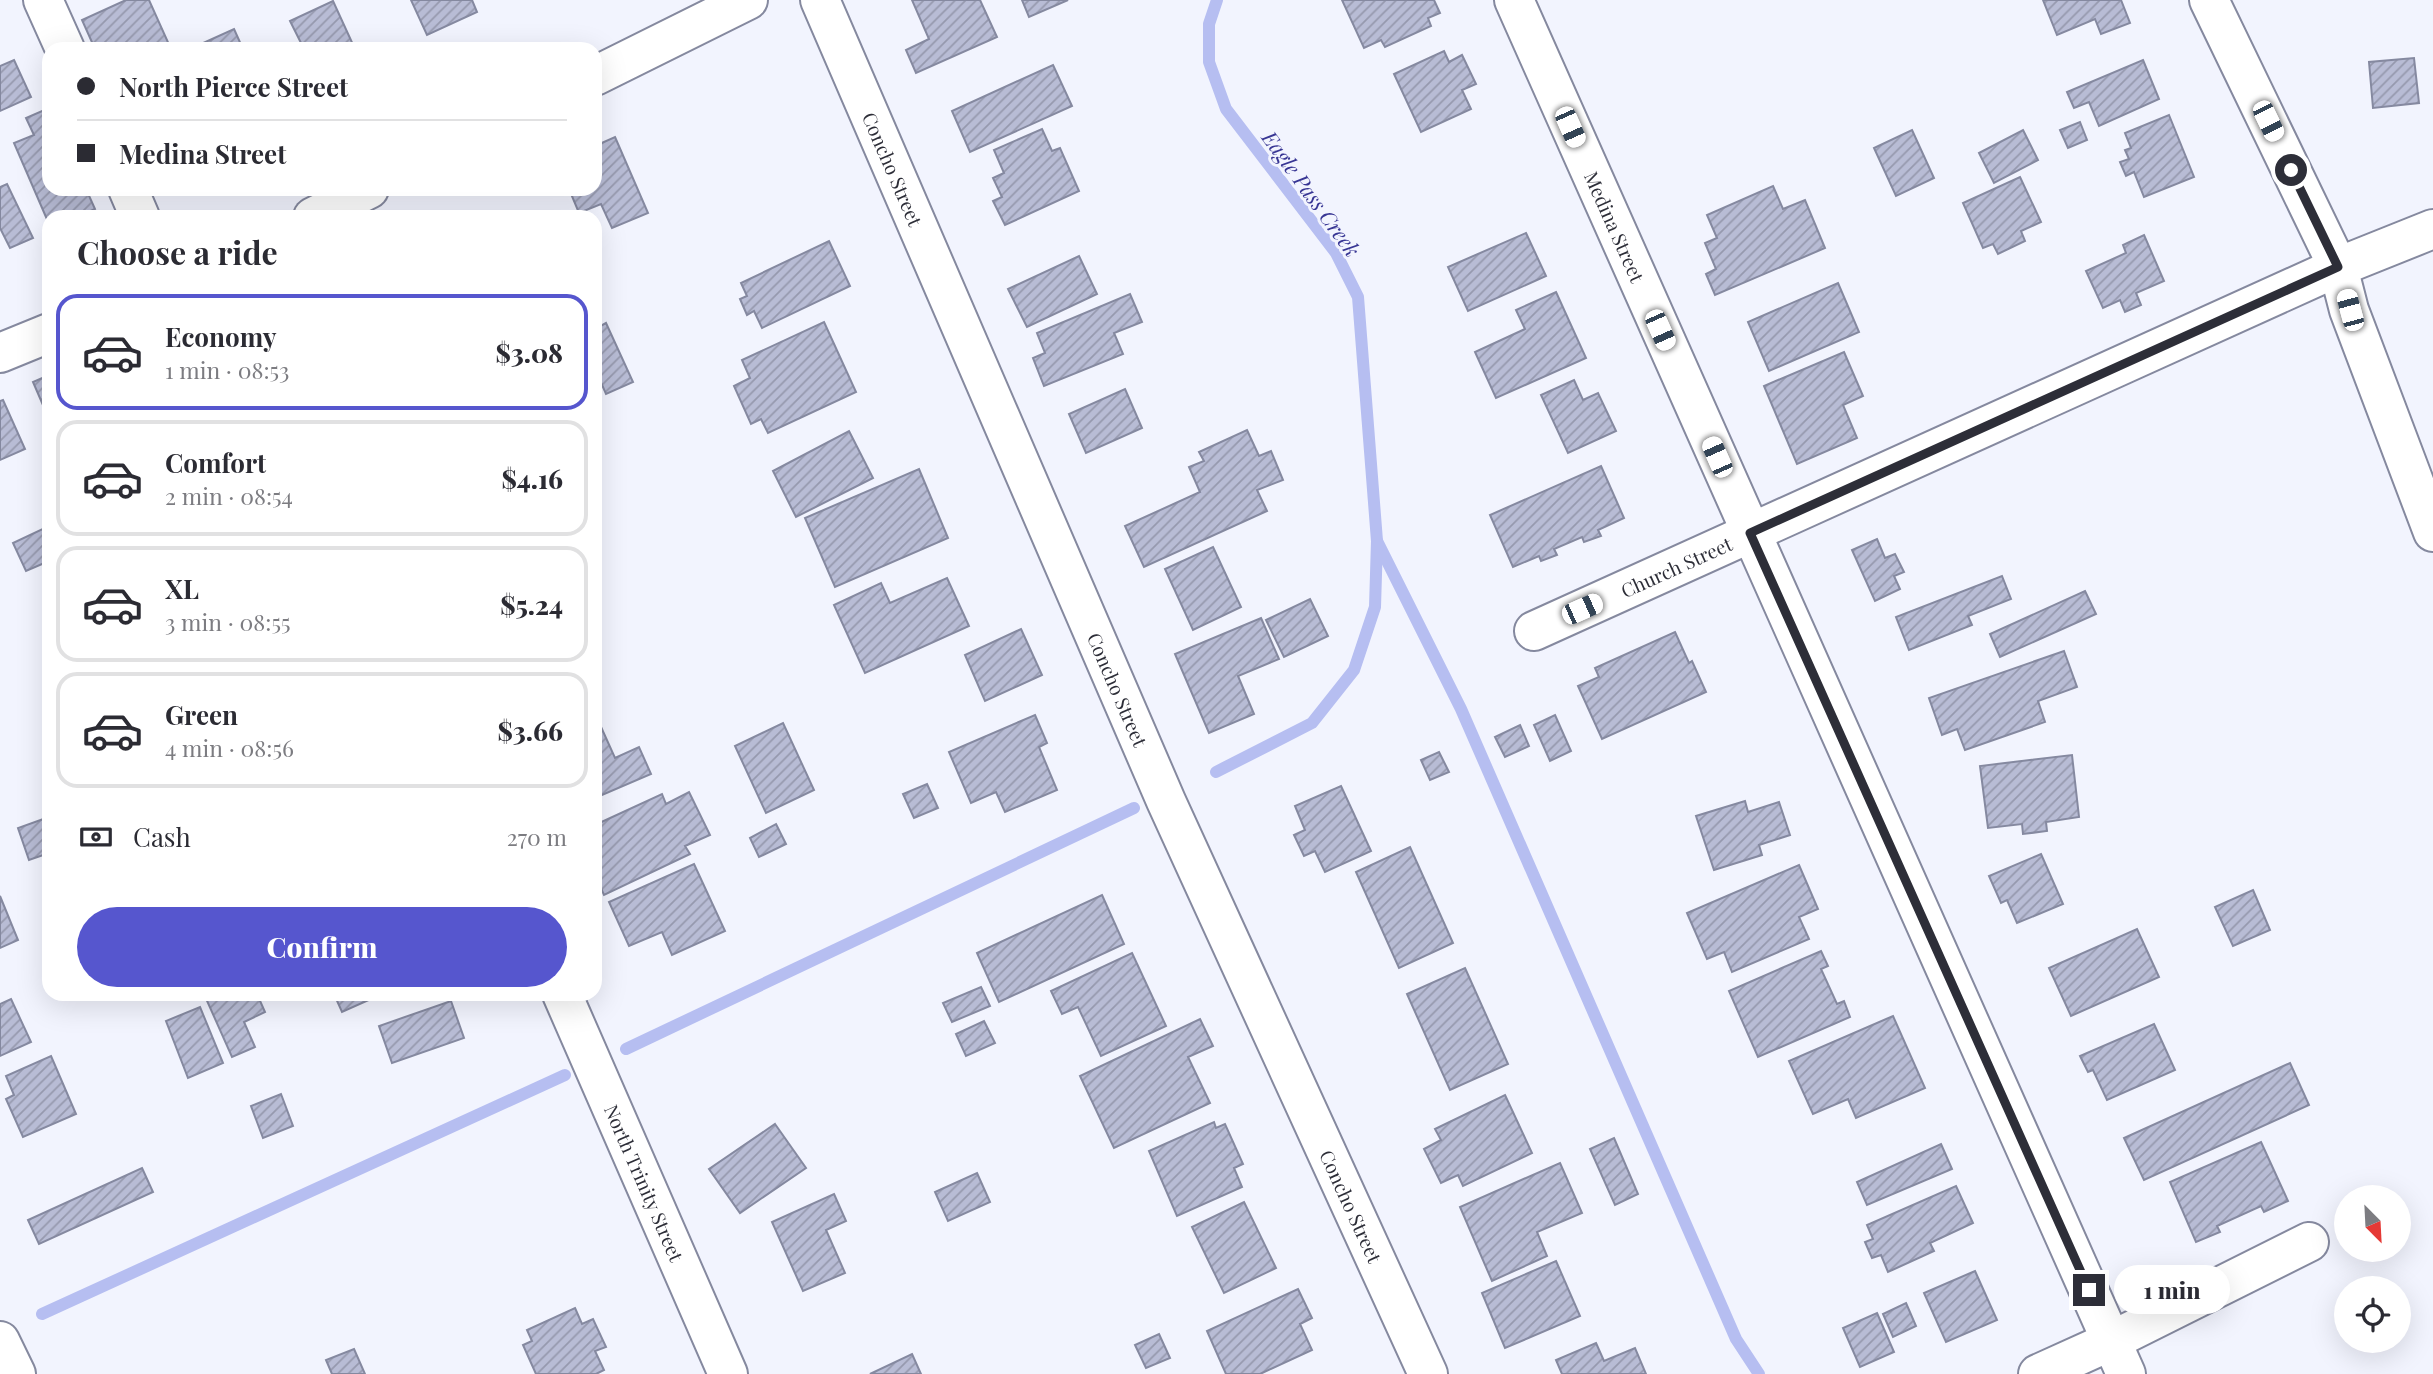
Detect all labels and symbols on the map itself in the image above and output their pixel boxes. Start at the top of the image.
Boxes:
car [2250,98,2287,144]
car [1552,104,1589,150]
street label: Concho Street [857,108,929,230]
water label: Eagle Pass Creek [1256,124,1367,262]
route start [2275,154,2307,186]
street label: Medina Street [1579,167,1651,286]
car [2335,287,2366,333]
car [1642,307,1679,353]
car [1699,434,1736,480]
street label: Church Street [1616,530,1736,603]
car [1559,591,1606,627]
street label: Concho Street [1082,629,1154,751]
street label: North Trinity Street [599,1100,690,1265]
street label: Concho Street [1314,1145,1388,1267]
north arrow [2334,1185,2412,1262]
callout: 1 min [2114,1266,2229,1314]
route end [2073,1274,2105,1306]

